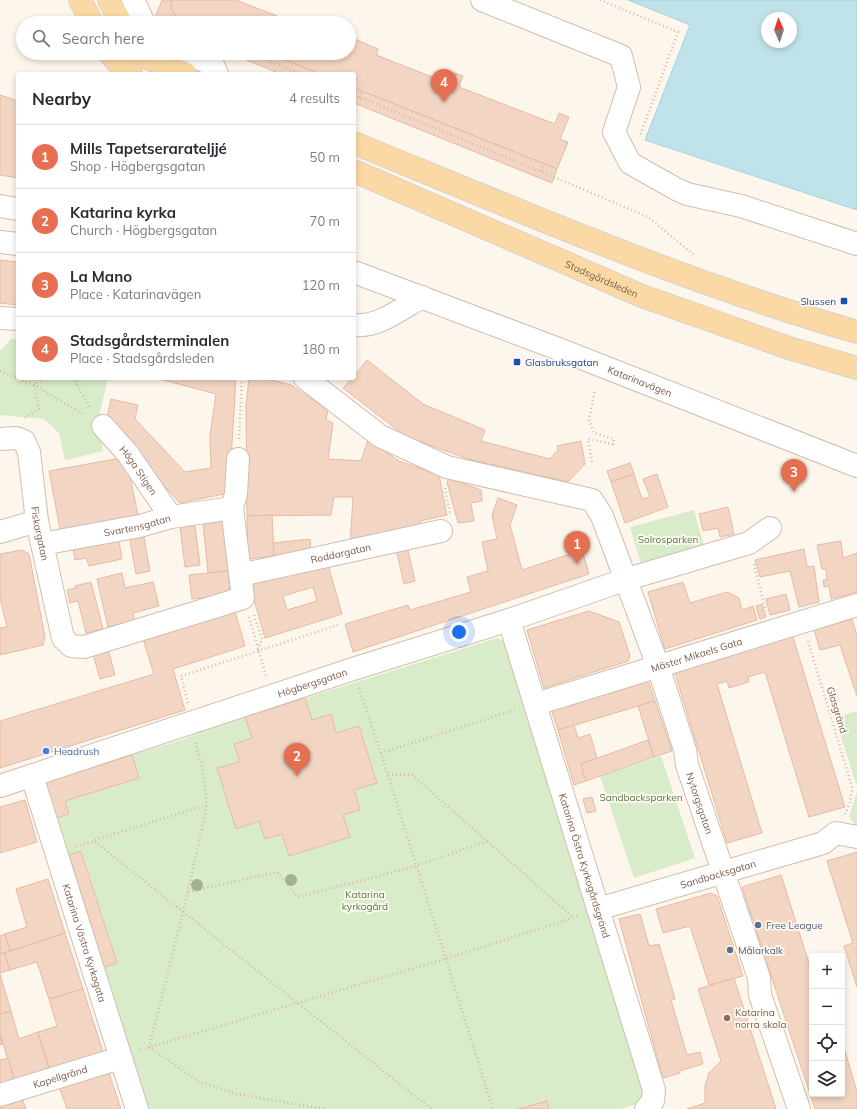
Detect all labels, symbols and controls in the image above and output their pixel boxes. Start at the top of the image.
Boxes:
north arrow [761,12,797,48]
search box [16,16,356,60]
icon: search [30,27,52,49]
text: Search here [62,29,144,48]
pin: 4 [431,69,457,102]
text: Nearby [32,88,91,109]
text: 4 results [289,90,340,106]
text: Mills Tapetserarateljjé [70,139,227,158]
text: 1 [41,149,49,165]
text: 50 m [310,149,340,165]
text: Shop · Högbergsgatan [70,158,205,174]
text: Katarina kyrka [70,203,176,222]
text: 2 [41,213,49,229]
text: 70 m [310,213,340,229]
text: Church · Högbergsgatan [70,222,217,238]
street label: Stadsgårdsleden [563,257,640,300]
text: La Mano [70,267,132,286]
text: 3 [41,277,49,293]
text: 120 m [302,277,340,293]
text: Place · Katarinavägen [70,286,201,302]
place label: Slussen [800,295,836,308]
marker: Slussen [839,296,849,306]
text: Stadsgårdsterminalen [70,331,229,350]
text: 4 [41,341,49,357]
text: 180 m [302,341,340,357]
text: Place · Stadsgårdsleden [70,350,214,366]
place label: Glasbruksgatan [525,356,599,369]
marker: Glasbruksgatan [512,357,522,367]
street label: Katarinavägen [606,362,674,399]
street label: Höga Stigen [117,443,161,498]
pin: 3 [781,459,807,492]
street label: Fiskargatan [29,506,52,562]
street label: Svartensgatan [103,511,172,539]
pin: 1 [564,531,590,564]
park label: Solrosparken [638,533,698,546]
street label: Roddargatan [309,540,372,566]
your location [449,622,469,642]
street label: Mäster Mikaels Gata [649,634,744,675]
street label: Högbergsgatan [276,665,349,700]
street label: Glasgränd [824,685,850,735]
pin: 2 [284,743,310,776]
place label: Headrush [54,745,99,758]
marker: Headrush [41,746,51,756]
street label: Nytorgsgatan [683,771,716,836]
park label: Sandbacksparken [599,791,683,804]
street label: Katarina Östra Kyrkogårdsgränd [556,792,613,939]
street label: Sandbacksgatan [678,856,758,891]
street label: Katarina Västra Kyrkogata [60,882,109,1004]
park label: Katarina kyrkogård [342,888,388,913]
place label: Free League [766,919,823,932]
marker: Free League [753,920,763,930]
place label: Målarkalk [738,944,784,957]
marker: Målarkalk [725,945,735,955]
map controls [809,953,845,1097]
button: + [809,953,845,989]
button: − [809,989,845,1025]
place label: Katarina norra skola [735,1006,786,1031]
marker: Katarina norra skola [722,1013,732,1023]
button: locate [809,1025,845,1061]
button: layers [809,1061,845,1097]
street label: Kapellgränd [31,1062,89,1091]

